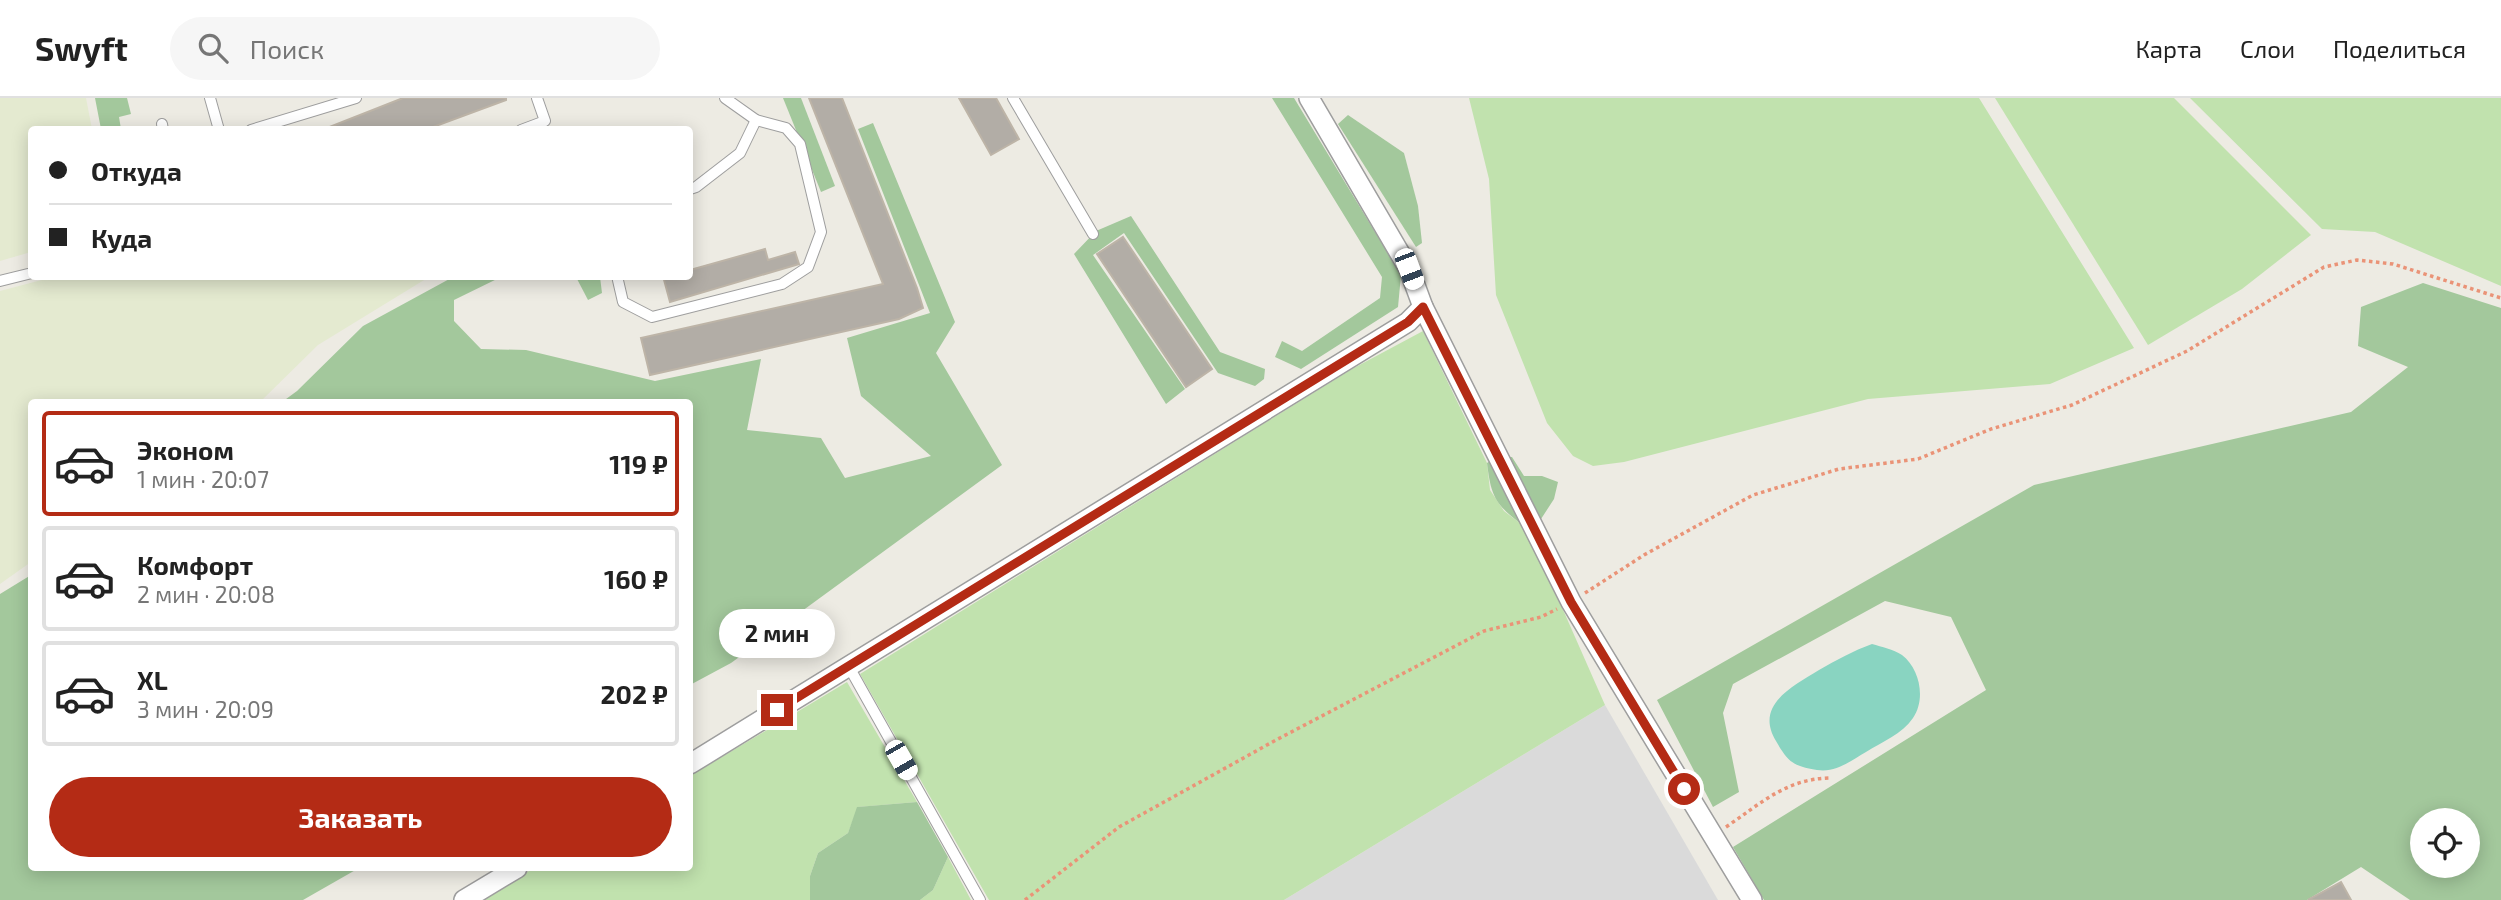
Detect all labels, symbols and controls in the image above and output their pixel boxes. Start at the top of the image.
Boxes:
search box [170,17,660,80]
text: Swyft [35,28,128,68]
icon: search [194,29,232,67]
text: Поиск [250,33,324,64]
text: Карта [2135,34,2202,63]
text: Слои [2240,34,2295,63]
text: Поделиться [2333,34,2466,63]
text: Откуда [91,155,182,186]
text: Куда [91,222,152,253]
car [1392,246,1427,292]
icon: car [53,432,116,495]
text: Эконом [137,434,234,465]
text: 119 ₽ [609,448,668,479]
text: 1 мин · 20:07 [137,465,269,493]
icon: car [53,547,116,610]
text: Комфорт [137,549,253,580]
text: 160 ₽ [604,563,668,594]
text: 2 мин · 20:08 [137,580,275,608]
callout: 2 мин [719,608,835,658]
text: 2 мин [745,619,809,647]
icon: car [53,662,116,725]
text: XL [137,664,168,695]
text: 202 ₽ [600,678,668,709]
route end [761,694,793,726]
text: 3 мин · 20:09 [137,695,274,723]
car [882,737,921,783]
route start [1668,773,1700,805]
button: Заказать [49,777,672,857]
map controls [2410,808,2480,878]
button: locate [2410,808,2480,878]

